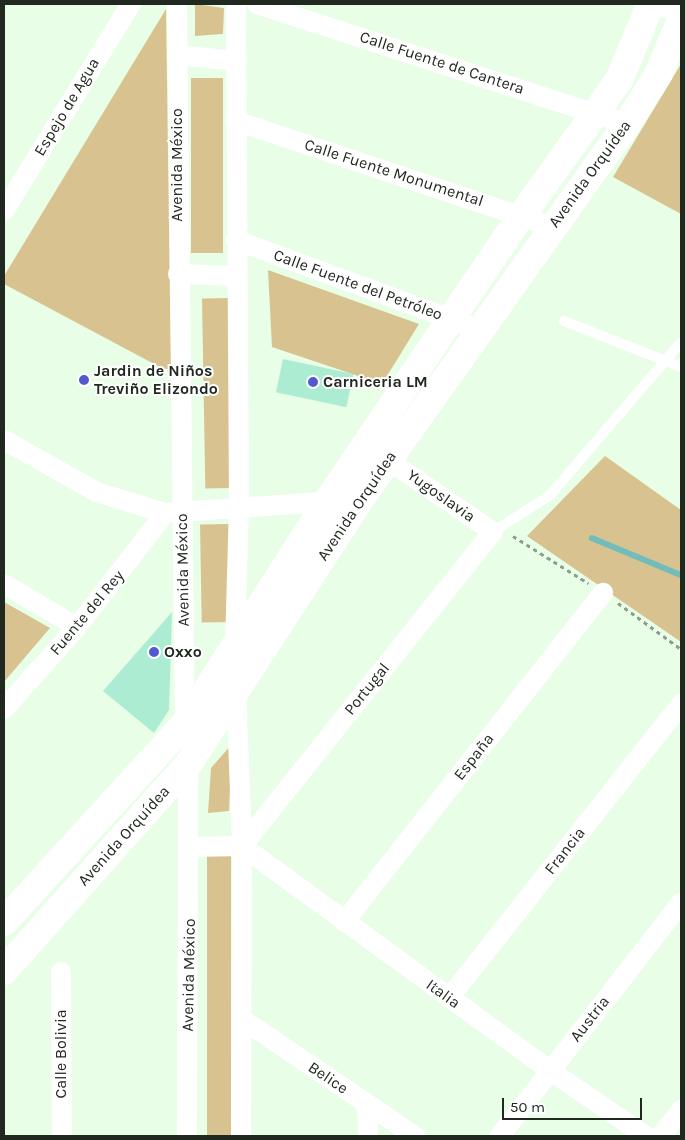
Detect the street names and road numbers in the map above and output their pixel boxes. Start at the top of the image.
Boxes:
street label: Calle Fuente de Cantera [357,27,527,99]
street label: Espejo de Agua [30,55,104,159]
street label: Avenida México [167,108,187,222]
street label: Avenida Orquídea [545,117,635,231]
street label: Calle Fuente Monumental [302,135,486,211]
street label: Calle Fuente del Petróleo [271,246,445,324]
street label: Avenida Orquídea [313,448,401,564]
street label: Yugoslavia [403,466,479,526]
street label: Avenida México [172,513,194,627]
street label: Fuente del Rey [46,567,128,659]
street label: Portugal [340,659,394,719]
street label: España [450,730,498,784]
street label: Avenida Orquídea [74,782,174,890]
street label: Francia [541,824,589,878]
street label: Avenida México [178,918,200,1032]
street label: Italia [422,975,464,1013]
street label: Austria [566,992,614,1046]
street label: Calle Bolivia [51,1009,71,1099]
street label: Belice [304,1058,352,1098]

